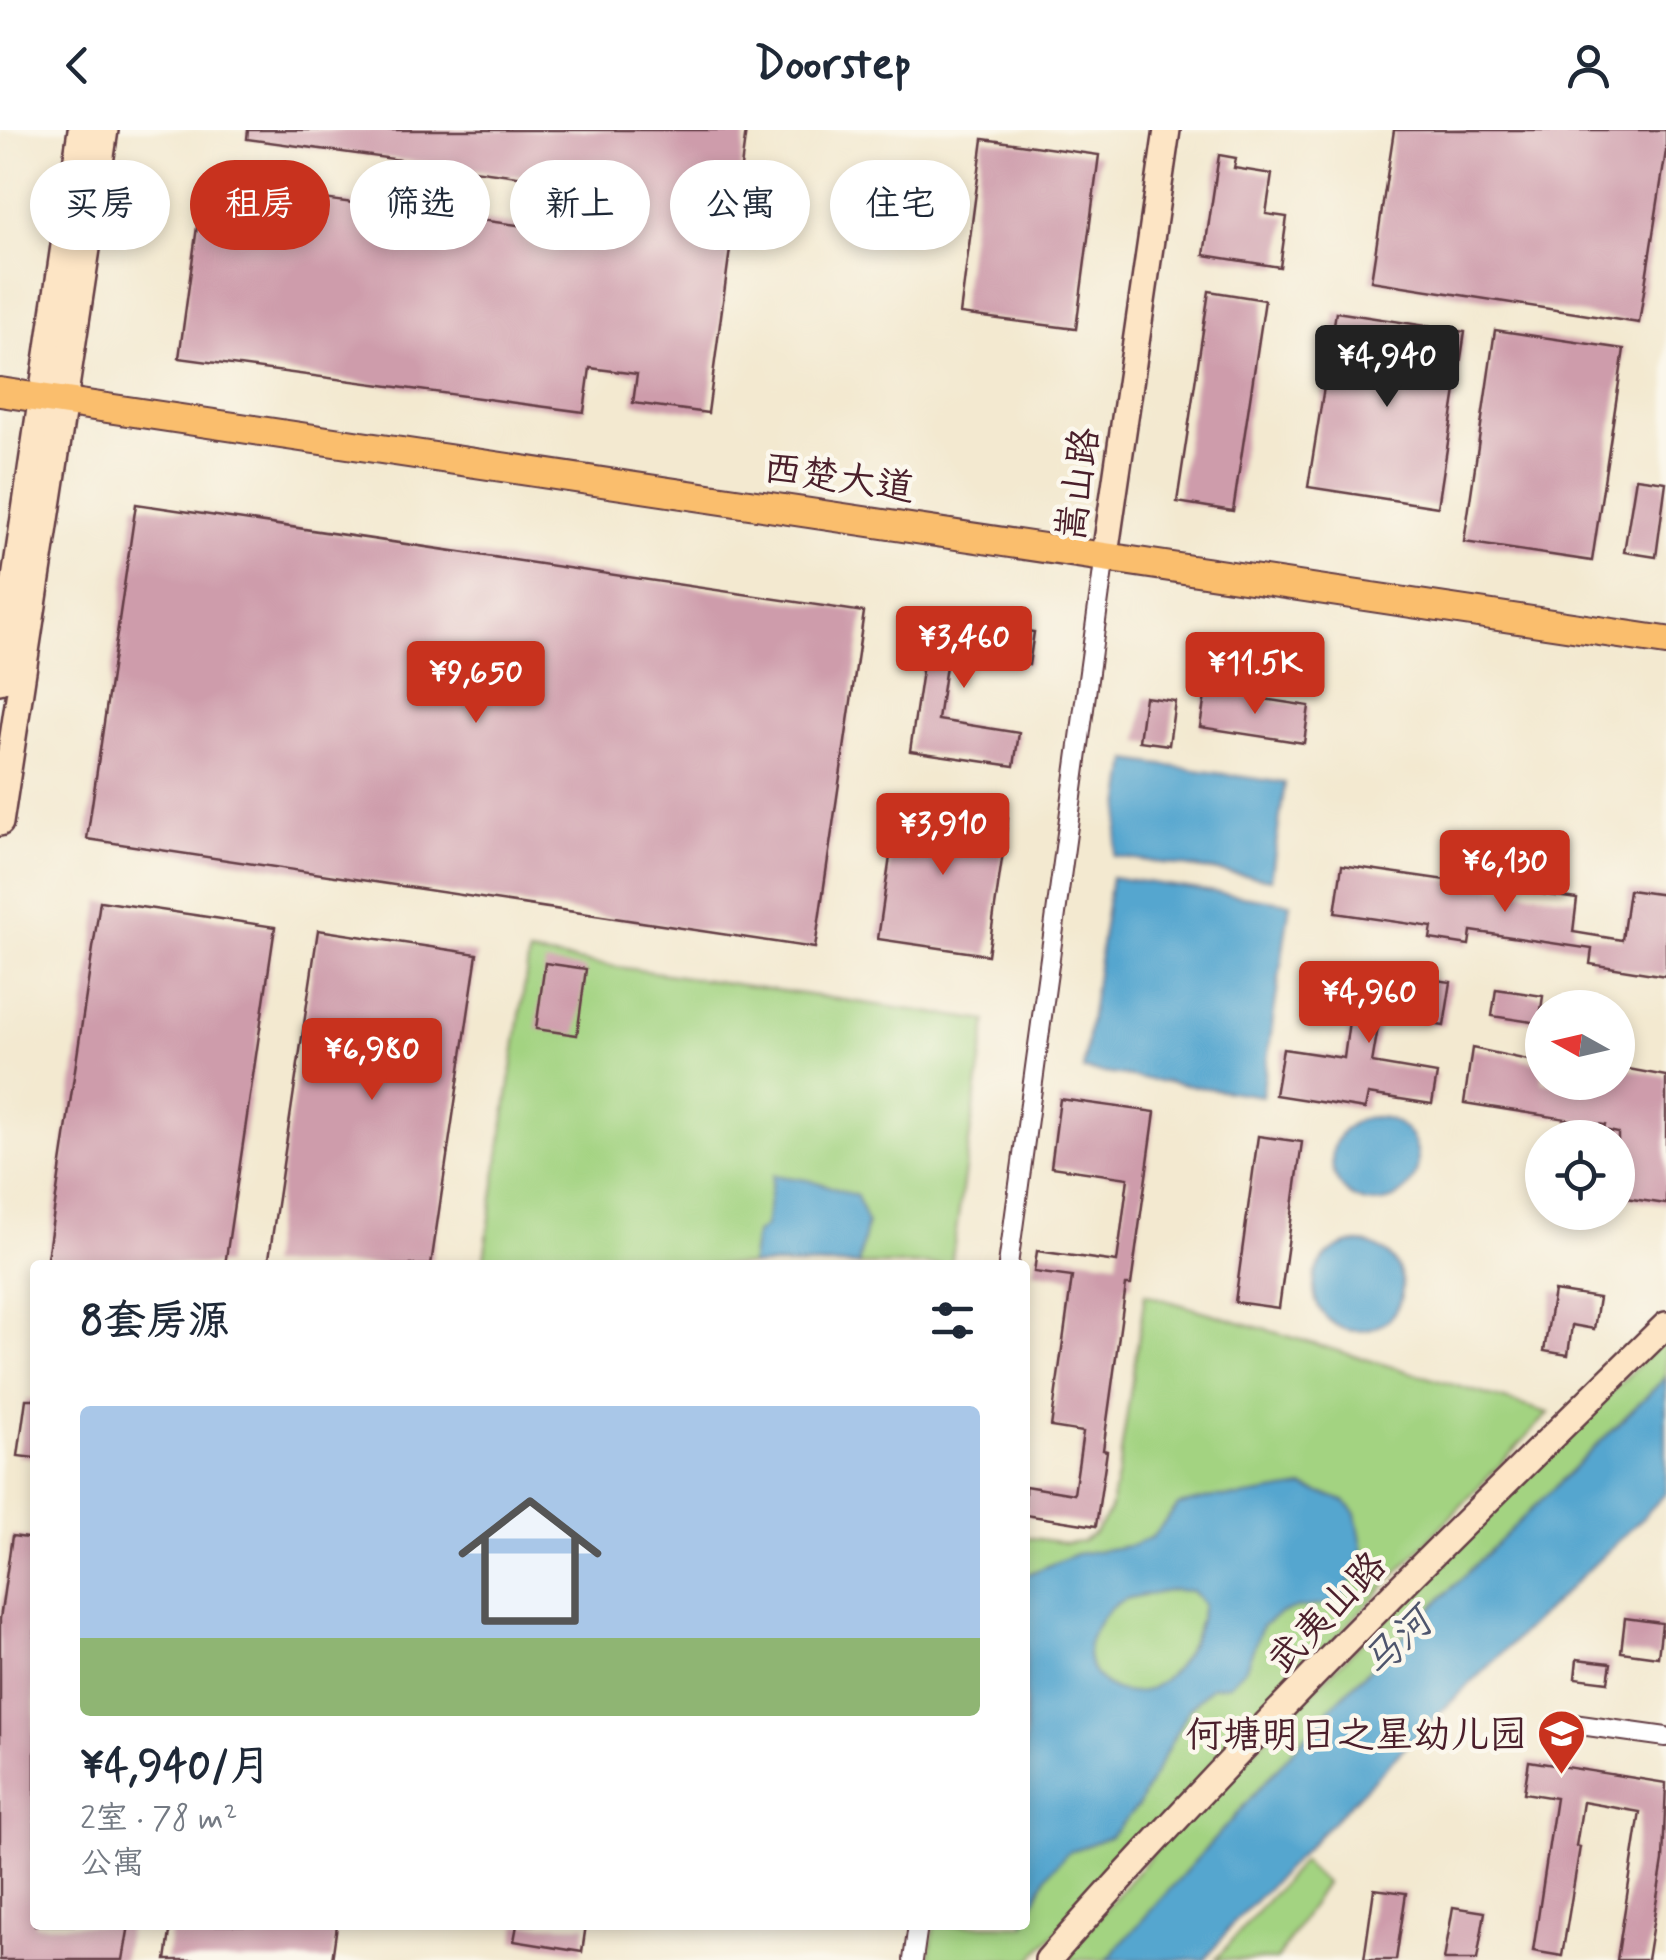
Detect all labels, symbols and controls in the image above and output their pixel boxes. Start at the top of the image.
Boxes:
text: Doorstep [754,36,912,95]
icon: back [50,38,105,93]
icon: person [1561,38,1616,93]
chip: 买房 [30,160,170,250]
chip: 租房 [190,160,330,250]
chip: 筛选 [350,160,490,250]
chip: 新上 [510,160,650,250]
chip: 公寓 [670,160,810,250]
chip: 住宅 [830,160,970,250]
pin: ¥4,940 [1306,325,1468,410]
text: ¥4,940 [1337,336,1437,378]
street label: 嵩山路 [1047,424,1112,544]
street label: 西楚大道 [760,445,917,514]
pin: ¥3,460 [883,606,1045,691]
text: ¥3,460 [918,617,1010,659]
pin: ¥11.5K [1174,632,1336,717]
pin: ¥9,650 [395,641,557,726]
text: ¥11.5K [1208,643,1302,685]
text: ¥9,650 [429,652,523,694]
pin: ¥3,910 [862,793,1024,878]
text: ¥3,910 [898,804,988,846]
pin: ¥6,130 [1424,830,1586,915]
text: ¥6,130 [1462,841,1548,883]
pin: ¥4,960 [1288,961,1450,1046]
text: ¥4,960 [1321,972,1417,1014]
north arrow [1525,990,1635,1100]
map controls [1525,990,1635,1230]
pin: ¥6,980 [291,1018,453,1103]
text: ¥6,980 [324,1029,420,1071]
button: locate [1525,1120,1635,1230]
icon: filters [925,1293,980,1348]
text: 8套房源 [80,1295,230,1350]
icon: home [440,1471,620,1651]
street label: 武夷山路 [1257,1542,1398,1685]
water label: 马河 [1351,1594,1449,1691]
school or university icon: 何塘明日之星幼儿园 [1536,1708,1588,1776]
place label: 何塘明日之星幼儿园 [1185,1712,1527,1761]
text: ¥4,940/月 [80,1740,271,1795]
text: 2室 · 78 m² [80,1798,238,1840]
text: 公寓 [80,1843,144,1885]

